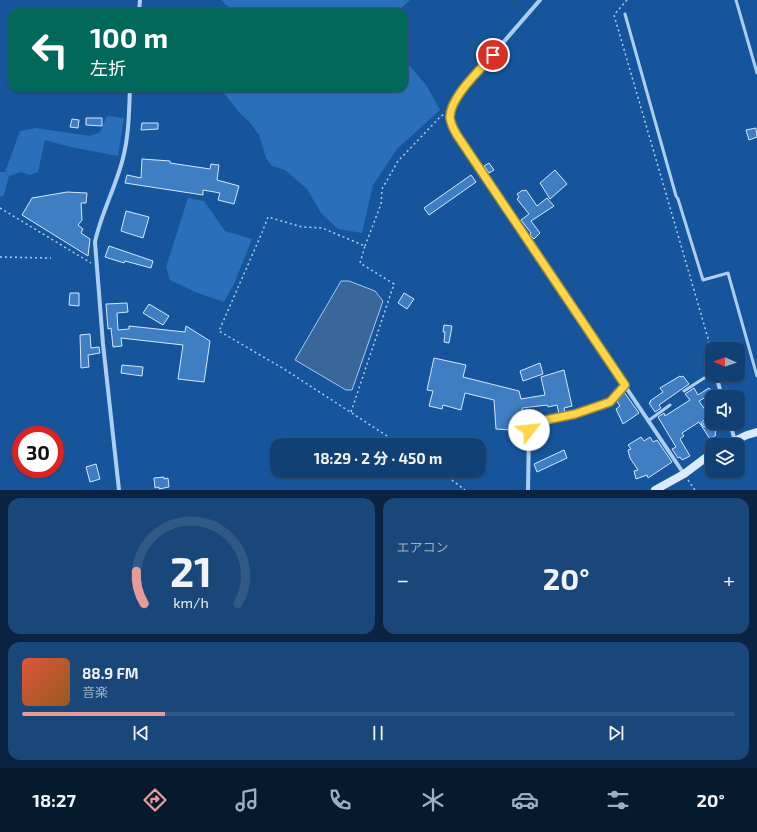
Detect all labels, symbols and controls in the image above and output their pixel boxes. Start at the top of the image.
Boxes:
text: 100 m [90,20,168,54]
icon: left [24,24,76,76]
pin [476,38,510,72]
icon: arrive [482,44,504,66]
text: 左折 [90,57,126,79]
north arrow [705,342,745,382]
map controls [705,342,745,478]
button: sound [705,390,745,430]
position arrow [508,409,550,451]
speed limit sign: 30 [12,426,64,478]
button: layers [705,438,745,478]
text: 18:29 · 2 分 · 450 m [314,449,442,467]
text: エアコン [397,539,449,555]
text: 21 [170,545,212,595]
text: 20° [543,560,589,596]
text: − [397,566,409,592]
text: + [723,566,735,592]
text: km/h [174,594,209,611]
text: 88.9 FM [82,664,139,682]
text: 音楽 [82,684,108,700]
icon: previous [130,722,152,744]
icon: pause [367,722,389,744]
icon: next [605,722,627,744]
icon: directions [141,786,169,814]
icon: music [233,786,261,814]
icon: phone [326,786,354,814]
icon: climate [419,786,447,814]
icon: car [511,786,539,814]
icon: filters [604,786,632,814]
text: 18:27 [32,789,76,811]
text: 20° [697,789,725,811]

